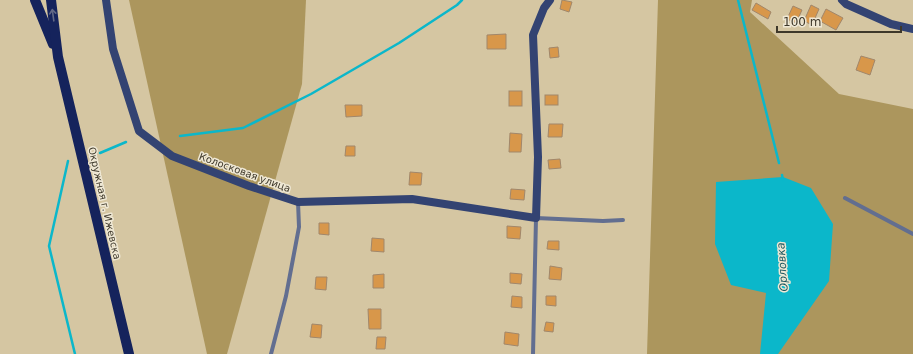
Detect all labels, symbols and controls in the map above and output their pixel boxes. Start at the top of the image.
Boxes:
scale bar [777,8,901,34]
one-way arrow [49,9,57,22]
text: 100 m [783,15,821,29]
street label: Окружная г. Ижевска [86,146,123,260]
street label: Колосковая улица [198,151,292,194]
water label: Орловка [774,242,791,292]

